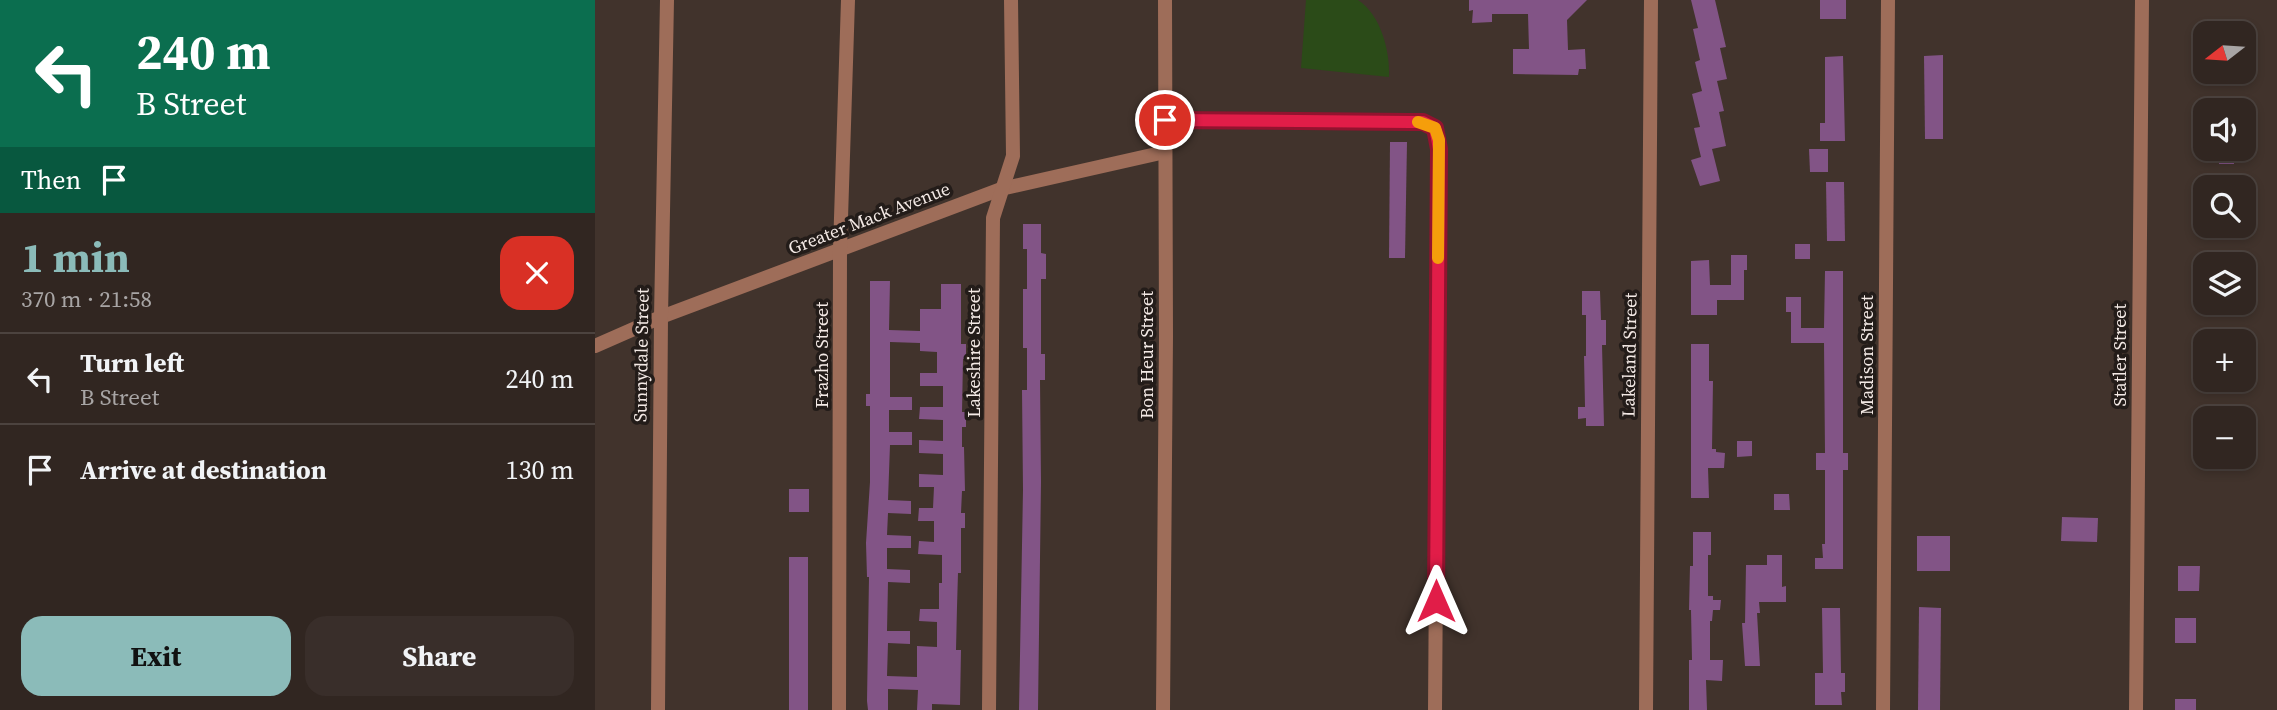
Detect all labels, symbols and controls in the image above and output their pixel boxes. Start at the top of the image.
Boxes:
text: 240 m [136,18,271,85]
north arrow [2193,21,2256,84]
map controls [2193,21,2256,469]
icon: left [21,28,112,119]
text: B Street [136,82,246,126]
pin [1135,90,1195,150]
button: sound [2193,98,2256,161]
icon: arrive [1146,101,1184,139]
icon: arrive [95,161,133,199]
text: Then [21,162,81,198]
button: search [2193,175,2256,238]
street label: Greater Mack Avenue [784,176,954,260]
text: 1 min [21,228,130,286]
button: close [500,236,574,310]
button: layers [2193,252,2256,315]
text: 370 m · 21:58 [21,283,152,315]
street label: Sunnydale Street [627,288,655,422]
street label: Lakeshire Street [961,288,986,418]
street label: Bon Heur Street [1134,291,1159,419]
street label: Lakeland Street [1615,292,1643,417]
street label: Madison Street [1854,295,1879,415]
street label: Frazho Street [809,302,834,408]
street label: Statler Street [2107,303,2132,406]
button: + [2193,329,2256,392]
text: Turn left [80,345,184,381]
icon: left [21,360,59,398]
text: 240 m [506,361,574,397]
text: B Street [80,381,159,413]
button: − [2193,406,2256,469]
icon: arrive [21,451,59,489]
text: Arrive at destination [80,452,327,488]
text: 130 m [506,452,574,488]
position arrow [1399,564,1473,638]
button: Exit [21,616,291,696]
button: Share [305,616,574,696]

